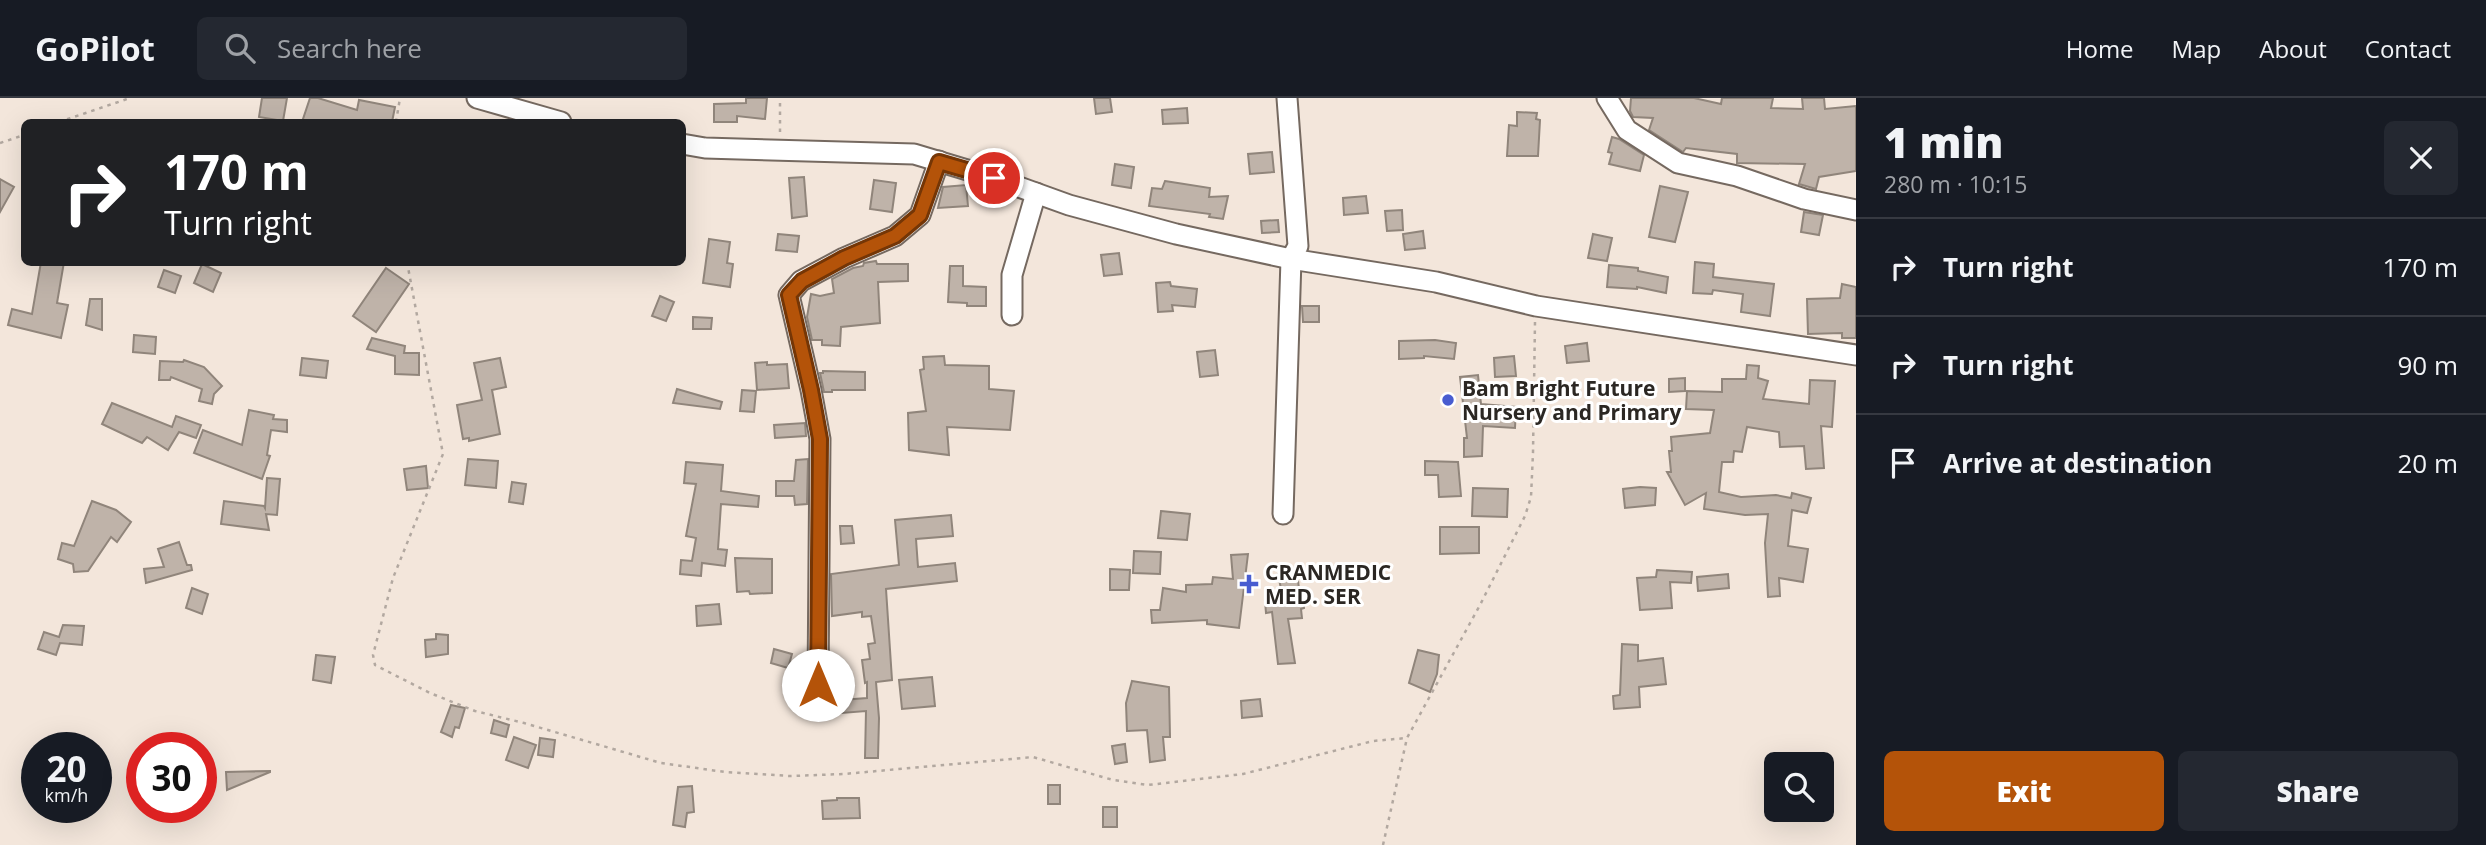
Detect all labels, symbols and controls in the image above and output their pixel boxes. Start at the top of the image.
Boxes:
search box [197,17,687,80]
text: GoPilot [35,26,155,71]
icon: search [221,29,259,67]
text: Search here [277,30,422,66]
text: Home [2066,32,2134,65]
text: Map [2172,32,2221,65]
text: About [2259,32,2327,65]
text: Contact [2365,32,2451,65]
text: 1 min [1884,113,2003,170]
button: close [2384,121,2458,195]
text: 170 m [164,138,309,204]
icon: right [49,147,140,238]
pin [964,148,1024,208]
icon: arrive [975,159,1013,197]
text: 280 m · 10:15 [1884,168,2027,200]
text: Turn right [164,201,312,244]
icon: right [1884,248,1922,286]
text: Turn right [1943,249,2074,285]
text: 170 m [2383,249,2458,285]
icon: right [1884,346,1922,384]
text: Turn right [1943,347,2074,383]
text: 90 m [2397,347,2458,383]
place label: Bam Bright Future Nursery and Primary [1462,374,1681,426]
marker: Bam Bright Future Nursery and Primary [1440,392,1456,408]
icon: arrive [1884,444,1922,482]
text: Arrive at destination [1943,445,2212,481]
text: 20 m [2397,445,2458,481]
place label: CRANMEDIC MED. SER [1265,558,1391,610]
marker: CRANMEDIC MED. SER [1239,574,1259,594]
position arrow [781,648,855,722]
speed limit sign: 30 [126,732,217,823]
text: 20 [46,745,87,792]
button: Exit [1884,751,2164,831]
button: Share [2178,751,2458,831]
map controls [1764,752,1834,822]
button: search [1764,752,1834,822]
text: km/h [45,783,88,807]

